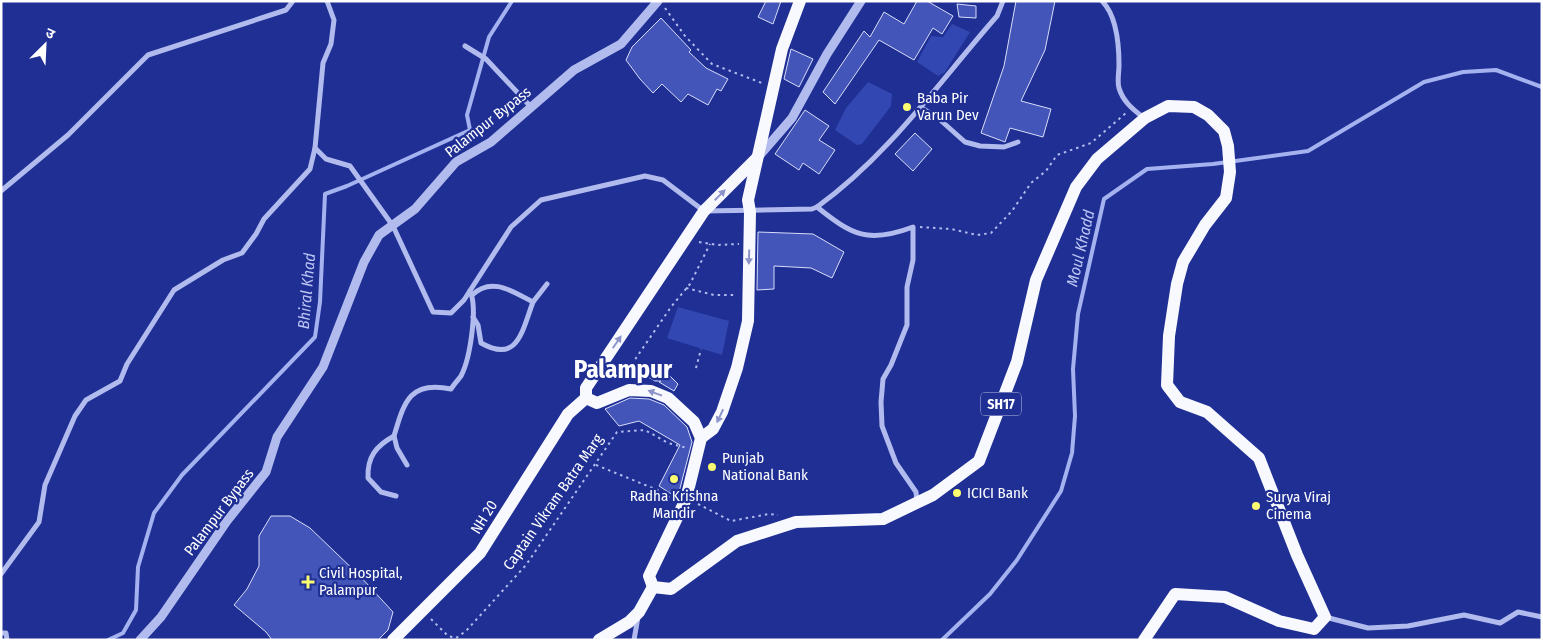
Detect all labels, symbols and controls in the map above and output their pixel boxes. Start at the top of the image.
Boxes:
north arrow [20,20,70,70]
text: उ [43,24,58,43]
street label: Palampur Bypass [441,83,535,161]
place label: Baba Pir Varun Dev [917,89,979,124]
marker: Baba Pir Varun Dev [901,101,913,113]
one-way arrow [714,189,726,201]
water label: Moul Khadd [1062,207,1099,288]
one-way arrow [745,250,753,266]
water label: Bhiral Khad [294,252,319,330]
one-way arrow [612,335,622,348]
district label: Palampur [574,355,673,385]
one-way arrow [647,389,662,397]
road number: SH17 [981,392,1021,416]
one-way arrow [716,409,724,423]
street label: Captain Vikram Batra Marg [499,431,607,573]
place label: Punjab National Bank [722,449,808,484]
marker: Punjab National Bank [706,461,718,473]
street label: Palampur Bypass [180,465,258,559]
marker: Radha Krishna Mandir [668,473,680,485]
place label: ICICI Bank [967,484,1028,502]
place label: Radha Krishna Mandir [630,487,718,522]
marker: ICICI Bank [951,487,963,499]
place label: Surya Viraj Cinema [1266,488,1331,523]
street label: NH 20 [467,497,501,537]
marker: Surya Viraj Cinema [1250,500,1262,512]
place label: Civil Hospital, Palampur [319,564,403,599]
marker: Civil Hospital, Palampur [301,575,315,589]

